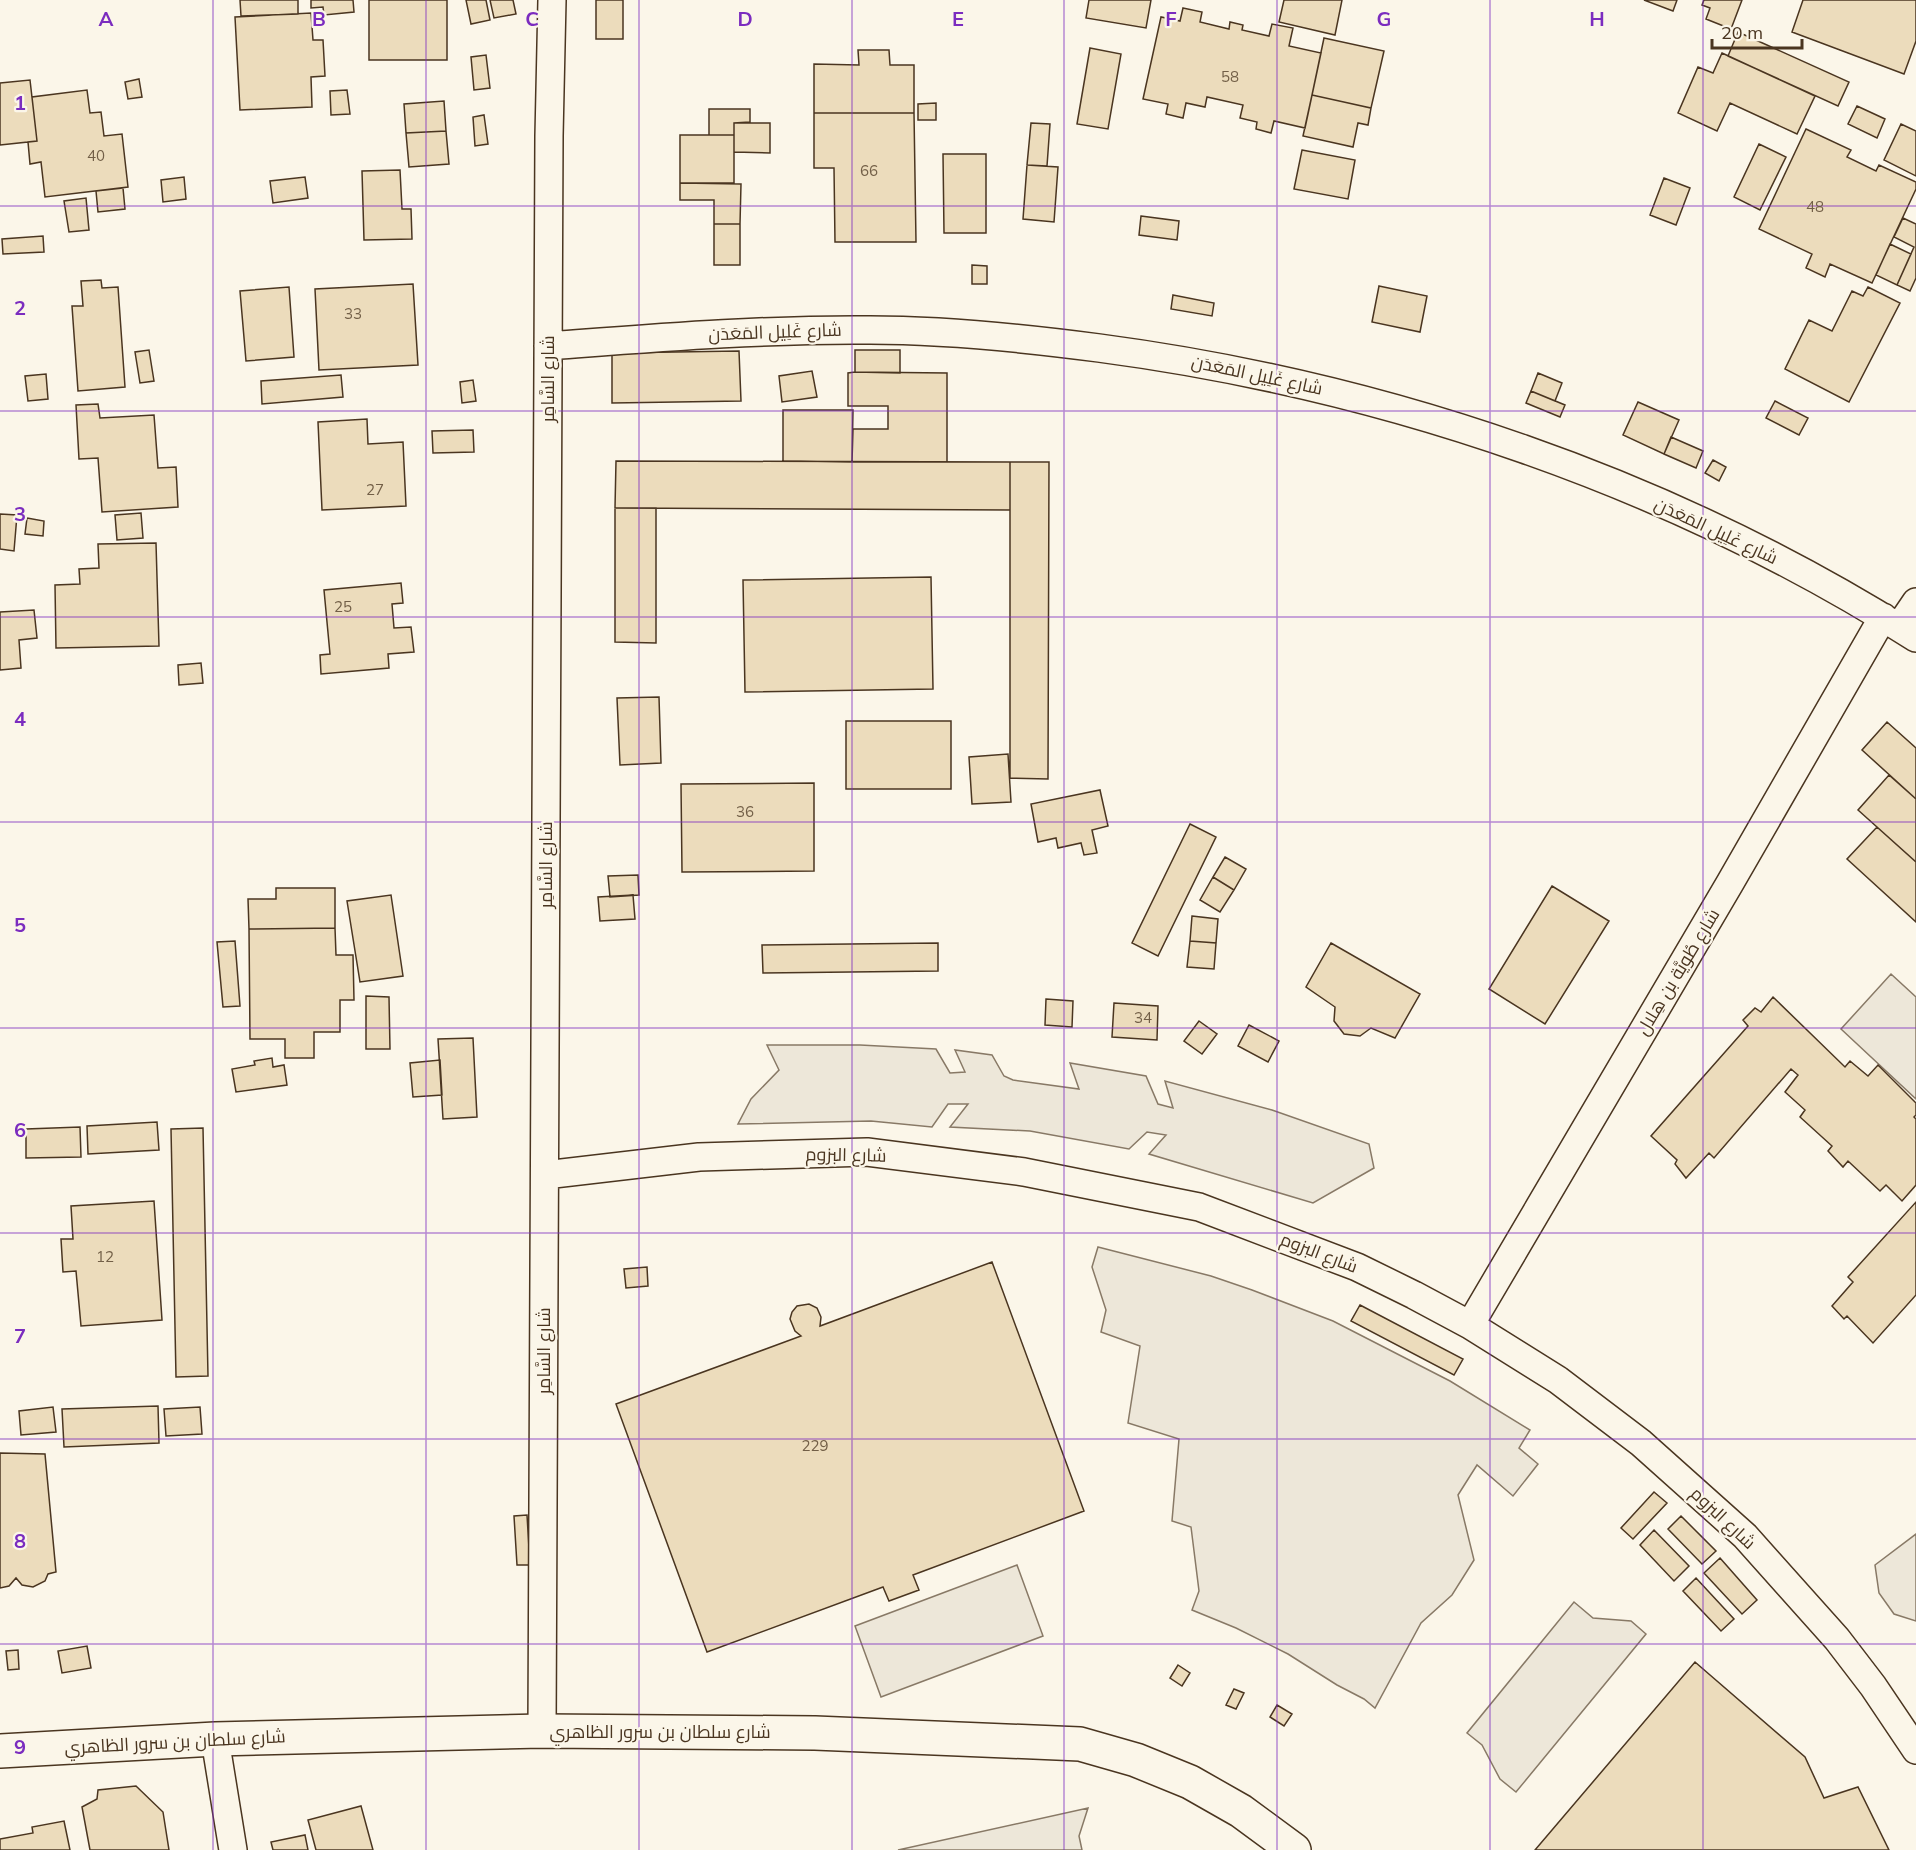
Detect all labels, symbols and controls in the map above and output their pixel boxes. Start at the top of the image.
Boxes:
text: A [99,6,114,31]
text: B [312,6,326,31]
text: C [525,6,539,31]
text: D [737,6,753,31]
text: E [952,6,964,31]
text: F [1165,6,1177,31]
text: G [1377,6,1391,31]
text: H [1589,6,1605,31]
scale bar [1712,12,1802,50]
text: 20 m [1721,21,1763,44]
house number: 58 [1221,67,1239,86]
text: 1 [14,90,26,115]
house number: 40 [87,146,105,165]
house number: 66 [860,161,878,180]
house number: 48 [1806,197,1824,216]
text: 2 [14,295,26,320]
house number: 33 [344,304,362,323]
street label: شارع غَلِيل المَعَدَن [708,318,842,346]
street label: شارع السَّامِر [536,335,560,424]
street label: شارع غَلِيل المَعَدَن [1189,349,1325,401]
house number: 27 [366,480,384,499]
street label: شارع غَلِيل المَعَدَن [1651,492,1781,570]
text: 3 [14,501,26,526]
house number: 25 [334,597,352,616]
text: 4 [14,706,26,731]
house number: 36 [736,802,754,821]
street label: شارع السَّامِر [534,821,558,910]
street label: شارع طُويَّة بن هِلال [1631,904,1725,1040]
text: 5 [14,912,26,937]
house number: 34 [1134,1008,1152,1027]
text: 6 [14,1117,26,1142]
street label: شارع البزوم [805,1142,887,1168]
street label: شارع البزوم [1277,1227,1361,1279]
house number: 12 [96,1247,114,1266]
street label: شارع السَّامِر [532,1307,556,1396]
text: 7 [14,1323,26,1348]
house number: 229 [801,1436,829,1455]
street label: شارع البزوم [1685,1482,1761,1554]
text: 8 [14,1528,26,1553]
street label: شارع سلطان بن سرور الظاهري [549,1720,771,1746]
street label: شارع سلطان بن سرور الظاهري [64,1724,286,1762]
text: 9 [14,1734,26,1759]

